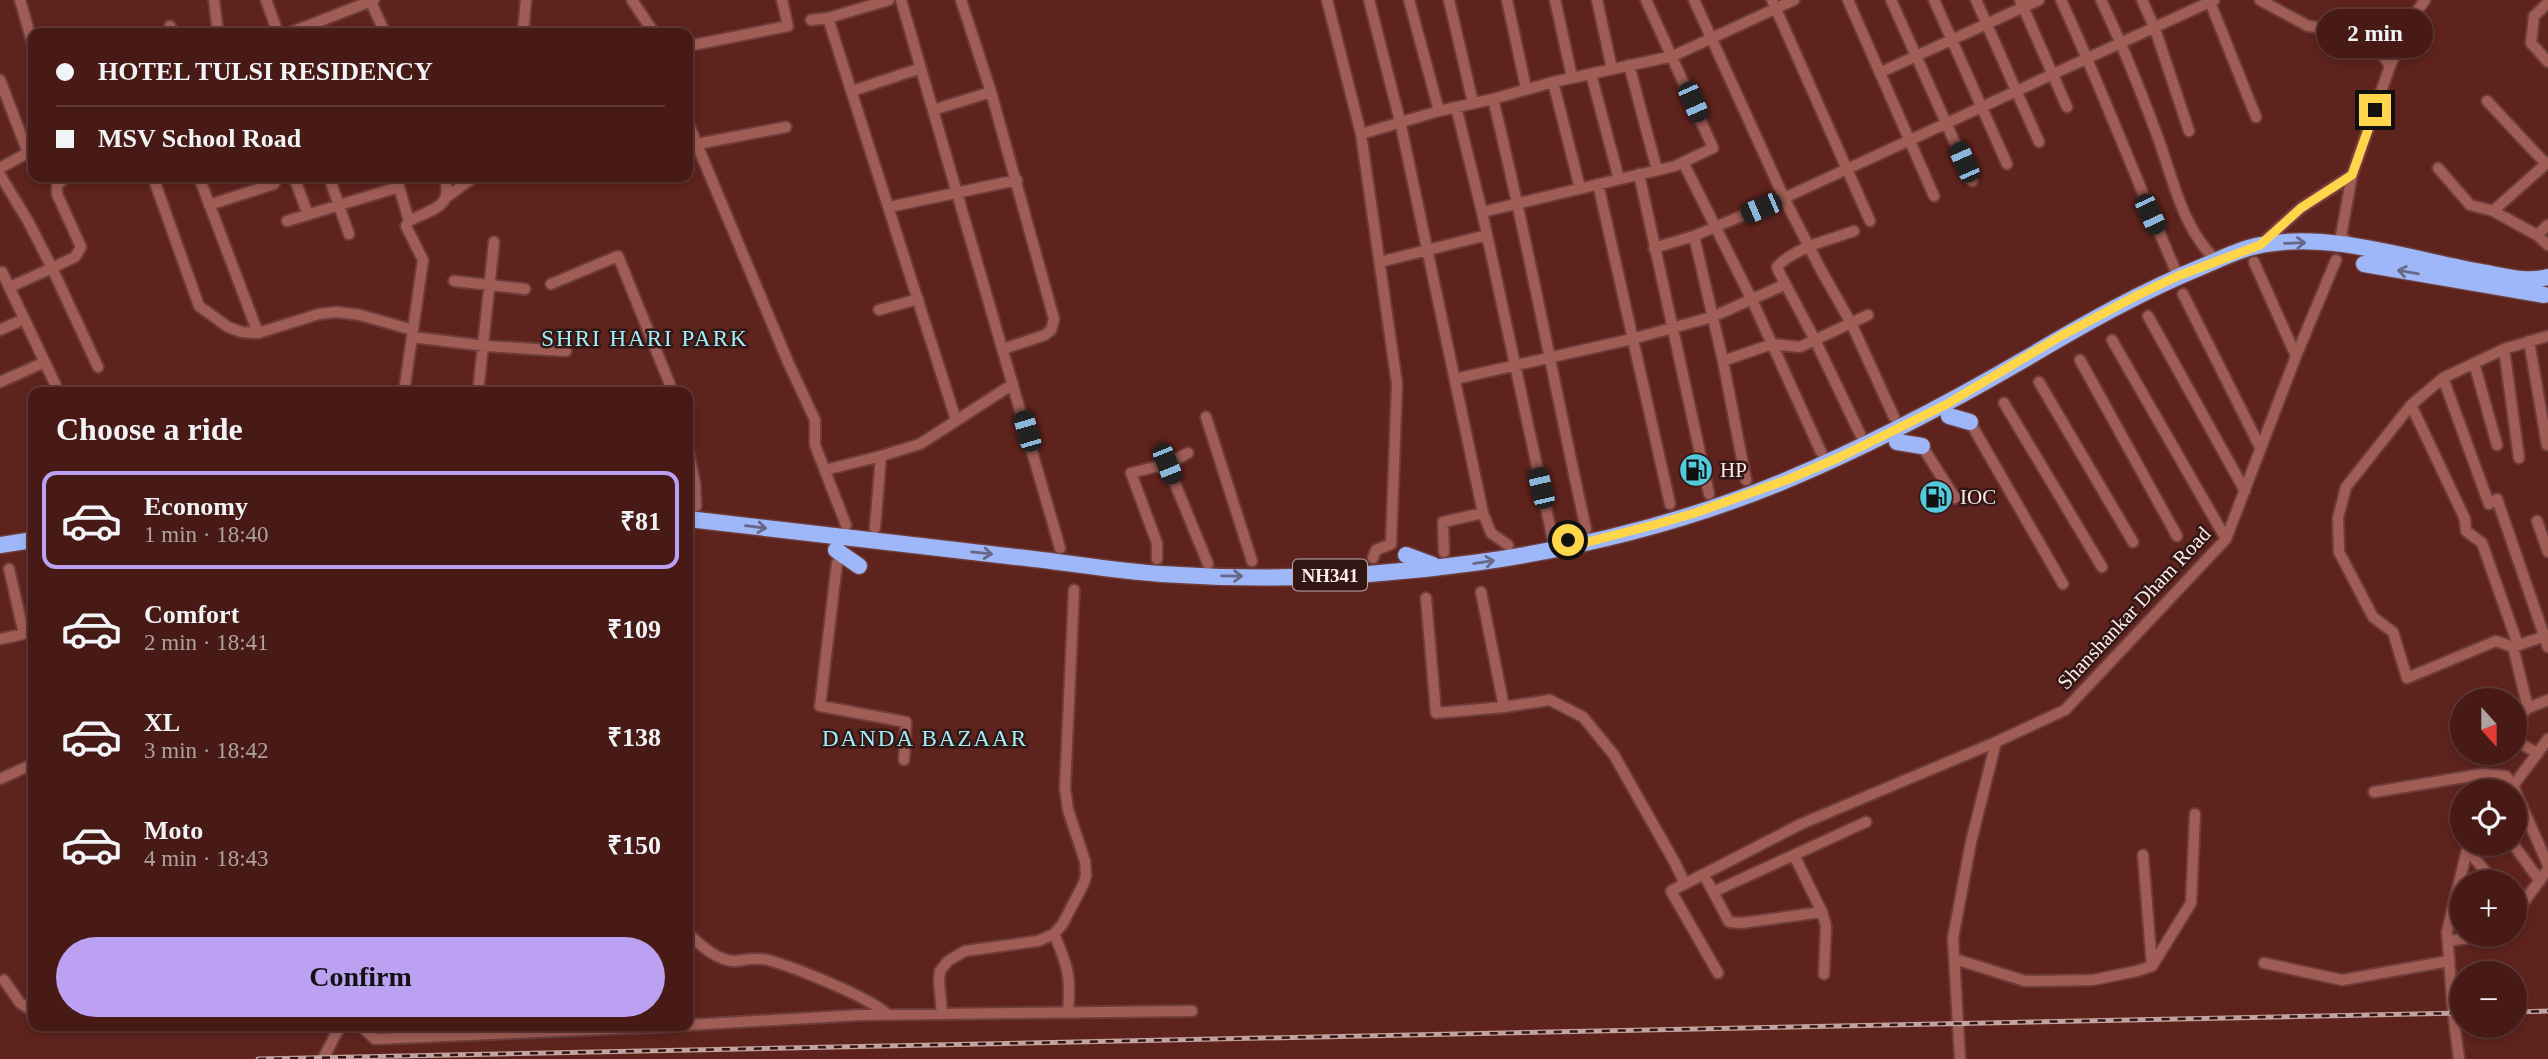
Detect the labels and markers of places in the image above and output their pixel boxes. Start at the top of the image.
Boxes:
fuel station icon: HP [1677,451,1715,489]
place label: HP [1720,458,1747,482]
fuel station icon: IOC [1917,478,1955,516]
place label: IOC [1960,485,1996,509]

